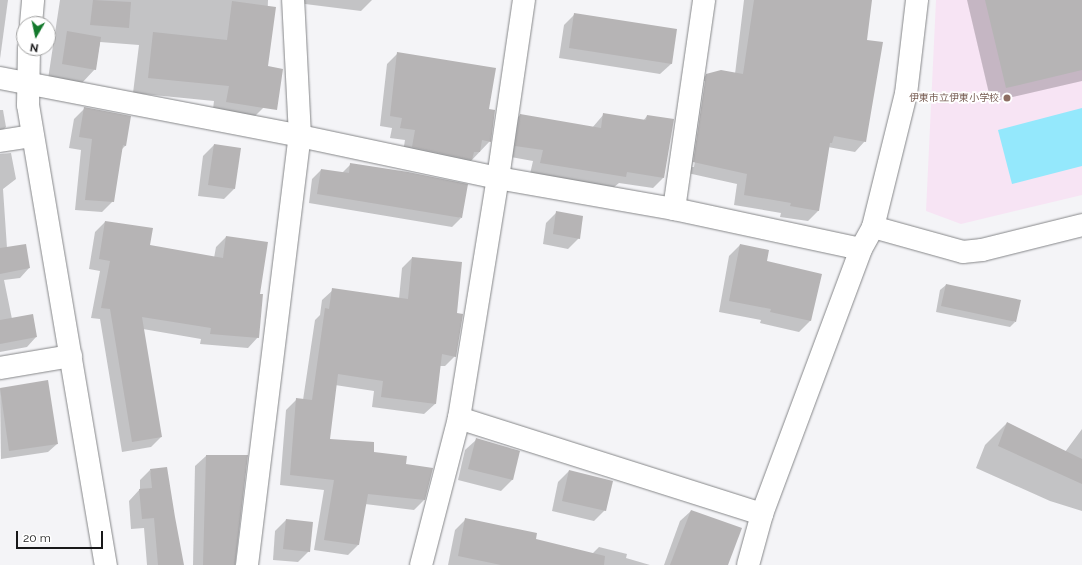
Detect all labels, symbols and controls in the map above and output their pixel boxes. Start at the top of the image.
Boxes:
north arrow [16,16,56,56]
text: N [29,40,39,54]
place label: 伊東市立伊東小学校 [909,92,999,104]
marker: 伊東市立伊東小学校 [1002,93,1012,103]
scale bar [18,523,105,549]
text: 20 m [23,531,51,545]

